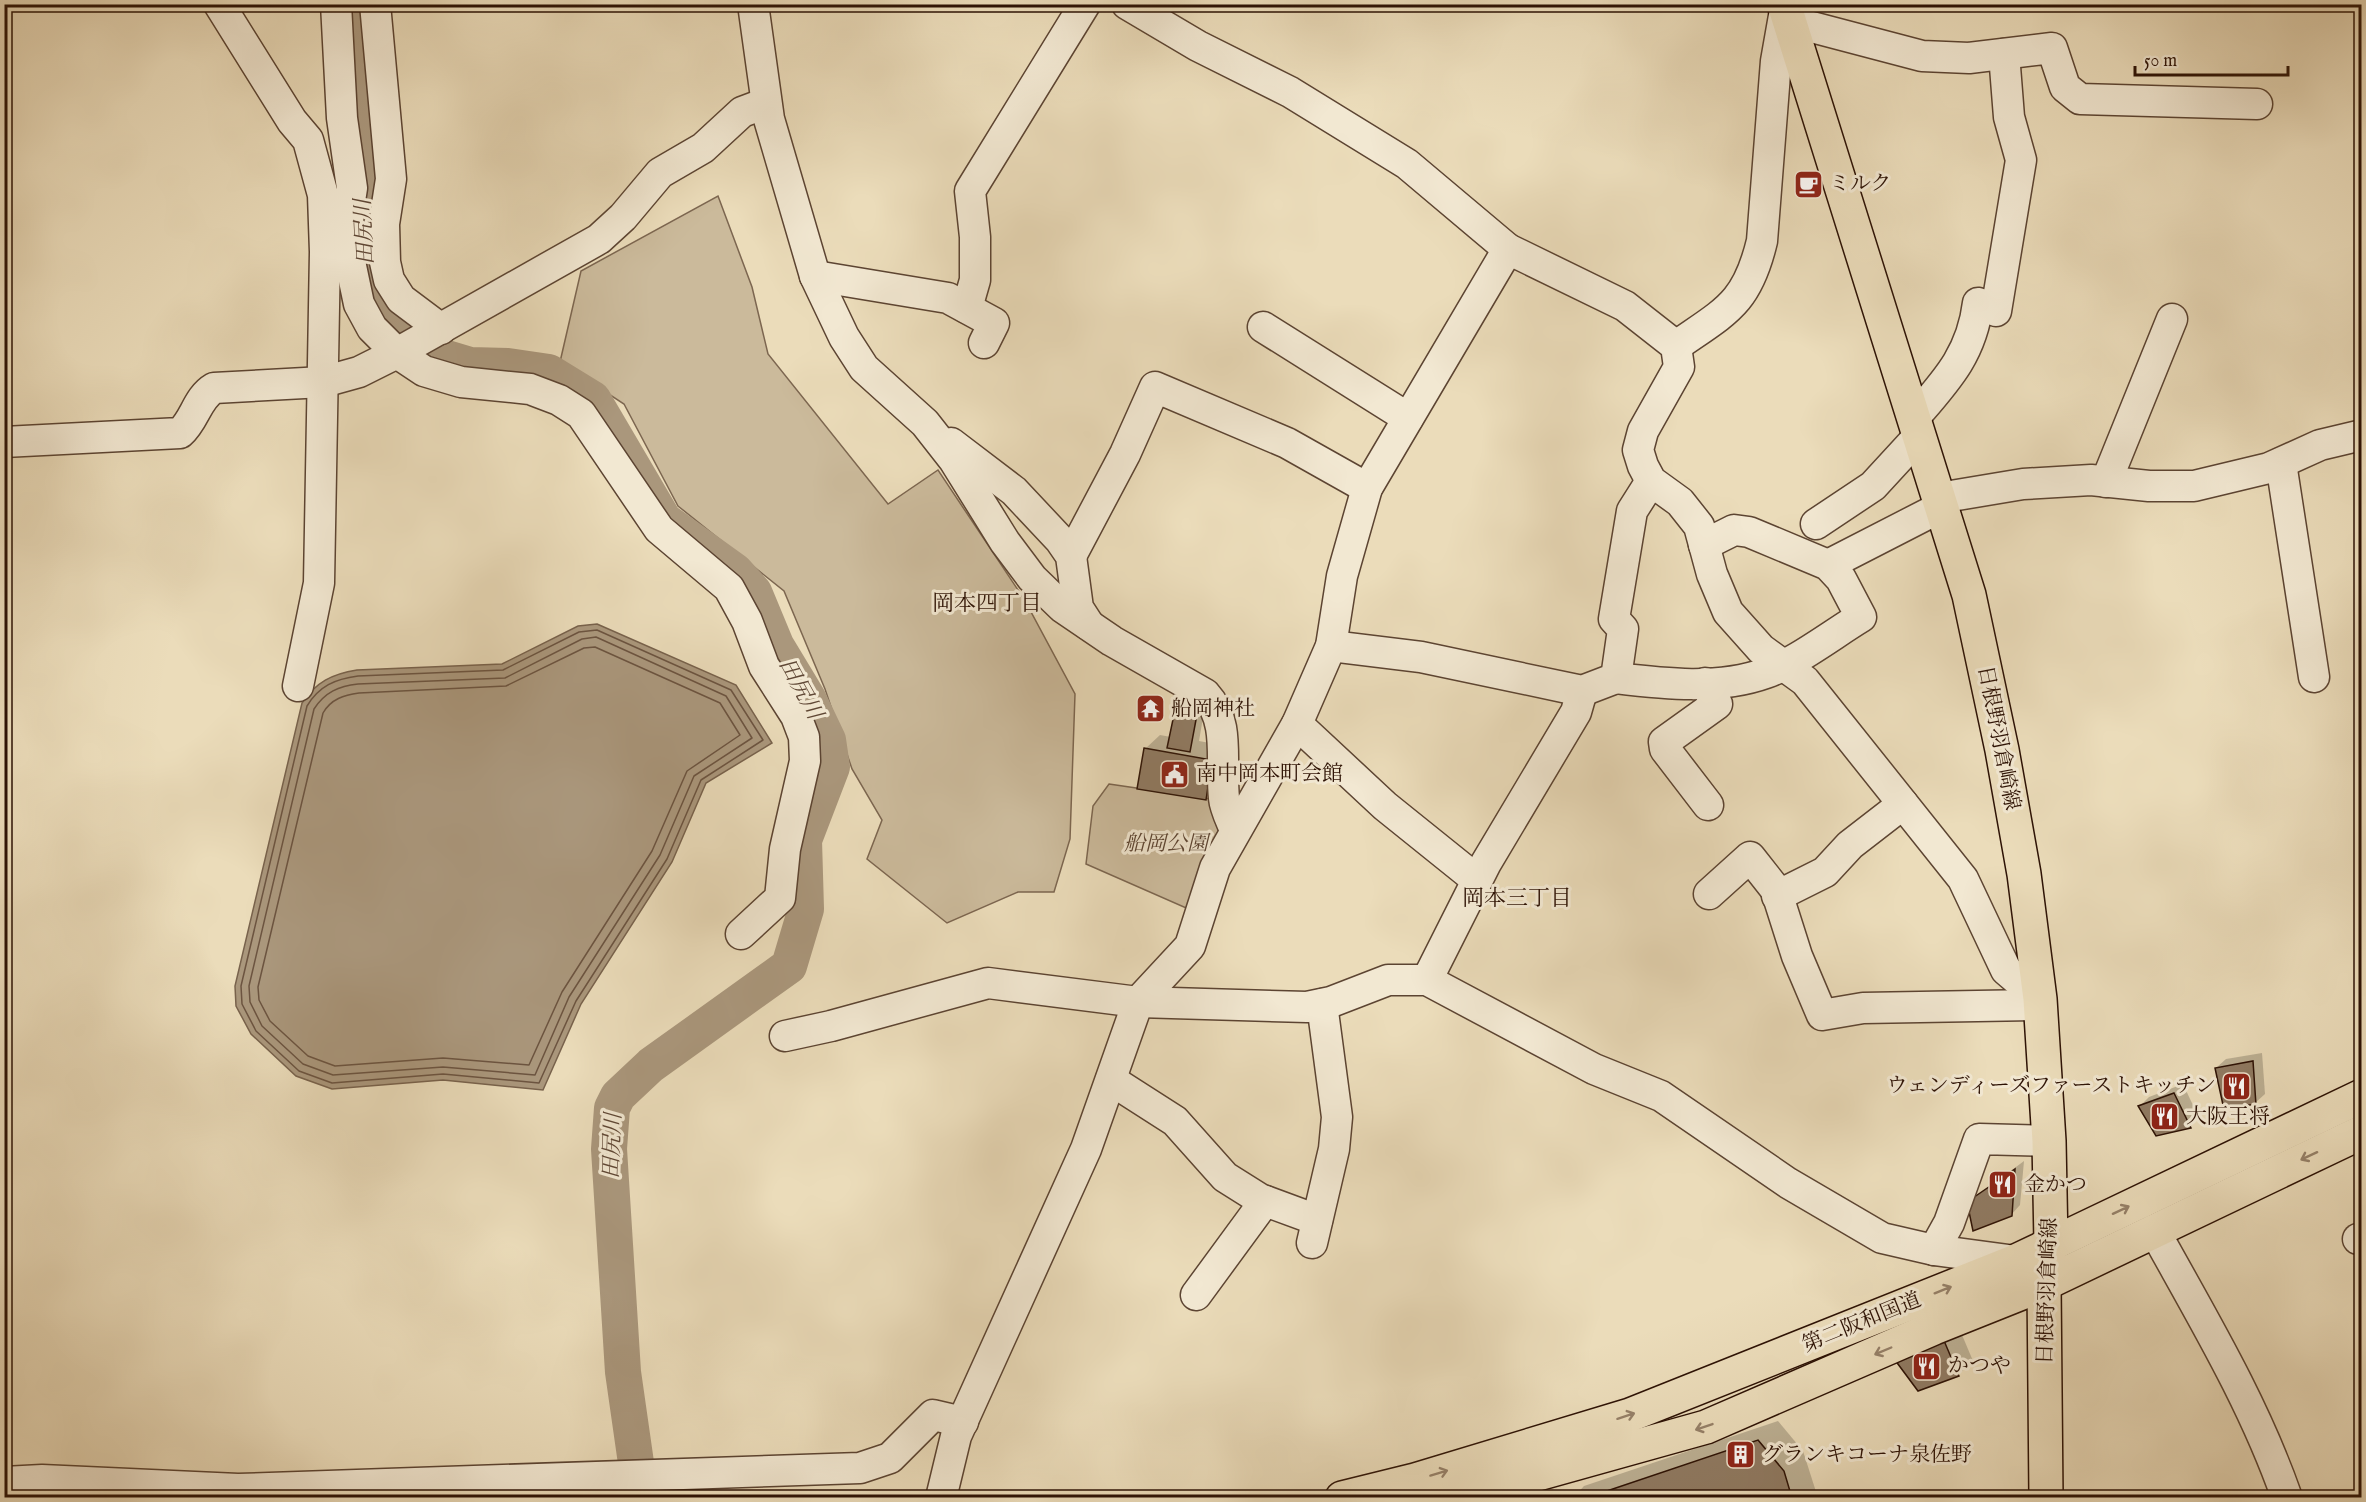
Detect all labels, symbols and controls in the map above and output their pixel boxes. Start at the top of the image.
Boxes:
scale bar [2135,39,2288,77]
text: 50 m [2144,50,2177,73]
cafe icon: ミルク [1792,168,1824,200]
place label: ミルク [1829,171,1892,198]
water label: 田尻川 [349,196,381,266]
district label: 岡本四丁目 [932,590,1042,618]
water label: 田尻川 [772,653,829,726]
street label: 日根野羽倉崎線 [1971,663,2025,813]
temple icon: 船岡神社 [1134,693,1166,725]
place label: 船岡神社 [1171,696,1255,723]
public building icon: 南中岡本町会館 [1159,758,1191,790]
place label: 南中岡本町会館 [1196,761,1343,788]
park label: 船岡公園 [1124,831,1211,858]
district label: 岡本三丁目 [1462,885,1572,913]
restaurant icon: ウェンディーズファーストキッチン [2221,1070,2253,1102]
place label: ウェンディーズファーストキッチン [1887,1073,2216,1100]
restaurant icon: 大阪王将 [2149,1101,2181,1133]
place label: 大阪王将 [2186,1104,2270,1131]
water label: 田尻川 [598,1111,628,1179]
one-way arrow [2300,1151,2318,1163]
restaurant icon: 金かつ [1987,1169,2019,1201]
place label: 金かつ [2024,1172,2087,1199]
one-way arrow [2112,1204,2130,1216]
street label: 日根野羽倉崎線 [2032,1217,2064,1365]
one-way arrow [1934,1284,1952,1295]
street label: 第二阪和国道 [1799,1287,1925,1359]
one-way arrow [1874,1346,1892,1357]
restaurant icon: かつや [1911,1350,1943,1382]
place label: かつや [1948,1353,2011,1380]
one-way arrow [1616,1410,1635,1421]
one-way arrow [1695,1423,1714,1434]
building icon: グランキコーナ泉佐野 [1725,1439,1757,1471]
place label: グランキコーナ泉佐野 [1762,1442,1972,1469]
one-way arrow [1429,1467,1448,1478]

